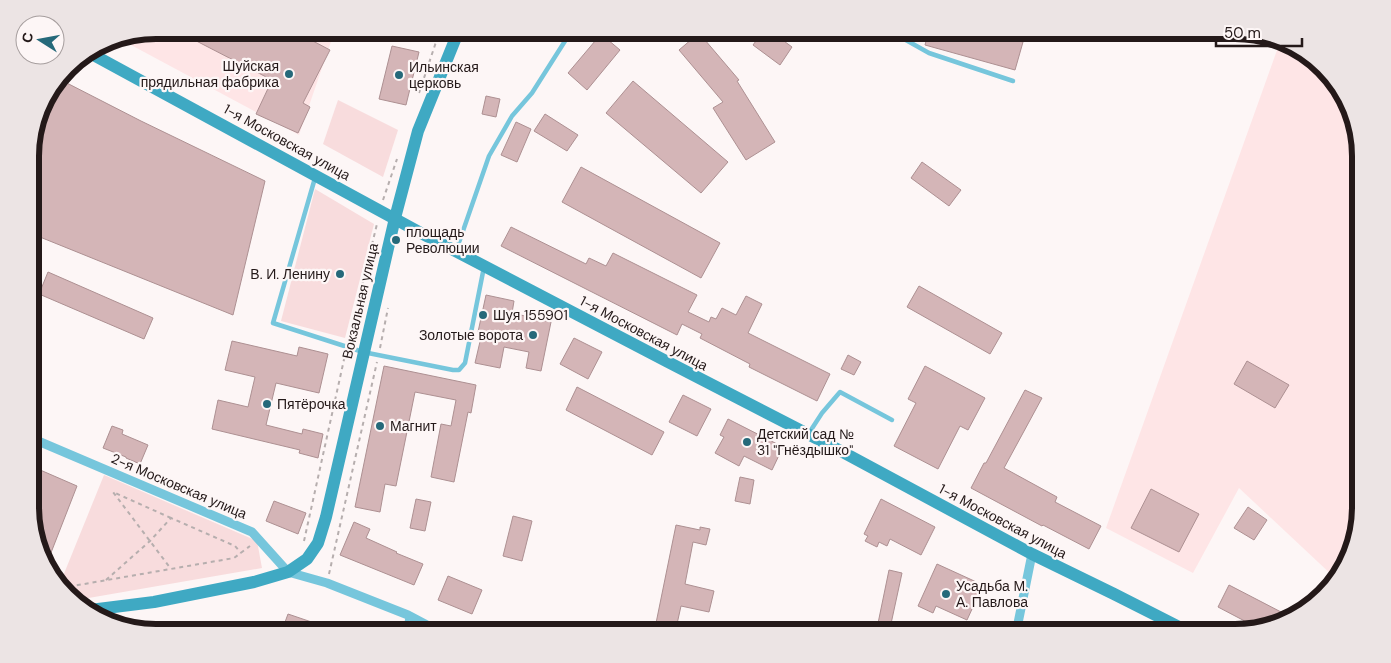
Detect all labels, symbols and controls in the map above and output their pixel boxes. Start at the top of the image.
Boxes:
north arrow [15,15,65,65]
scale bar [1216,15,1302,47]
text: 50 m [1224,23,1261,43]
text: С [17,31,37,44]
place label: Шуйская прядильная фабрика [141,57,279,91]
place label: Ильинская церковь [409,58,479,92]
marker: Шуйская прядильная фабрика [283,68,295,80]
marker: Ильинская церковь [393,69,405,81]
street label: 1-я Московская улица [220,100,354,184]
place label: площадь Революции [406,223,480,257]
marker: площадь Революции [390,234,402,246]
street label: Вокзальная улица [338,241,382,361]
place label: В. И. Ленину [250,265,330,283]
marker: В. И. Ленину [334,268,346,280]
street label: 1-я Московская улица [577,292,711,374]
place label: Шуя 155901 [493,306,568,324]
marker: Шуя 155901 [477,309,489,321]
place label: Золотые ворота [419,326,523,344]
marker: Золотые ворота [527,329,539,341]
place label: Пятёрочка [277,395,346,413]
marker: Пятёрочка [261,398,273,410]
place label: Магнит [390,417,437,435]
marker: Магнит [374,420,386,432]
place label: Детский сад № 31 "Гнёздышко" [757,425,854,459]
marker: Детский сад № 31 "Гнёздышко" [741,436,753,448]
street label: 2-я Московская улица [108,449,250,523]
street label: 1-я Московская улица [936,480,1070,562]
place label: Усадьба М. А. Павлова [956,577,1028,611]
marker: Усадьба М. А. Павлова [940,588,952,600]

